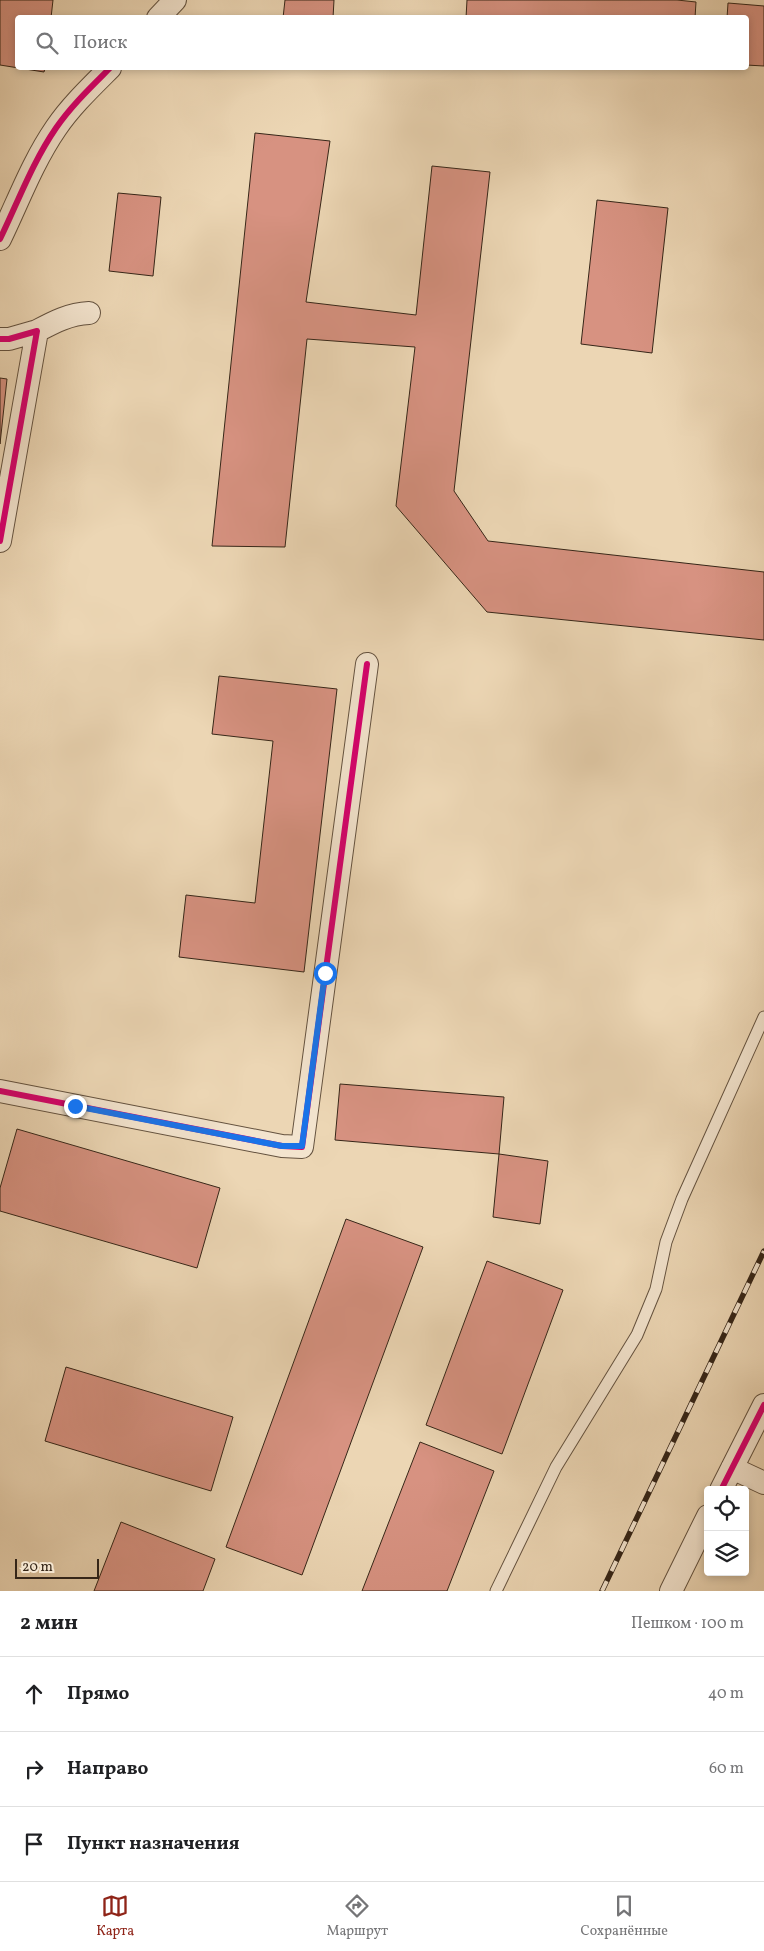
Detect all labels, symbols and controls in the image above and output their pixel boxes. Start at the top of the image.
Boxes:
search box [15,15,749,70]
icon: search [33,29,61,57]
text: Поиск [73,30,127,56]
route start [314,962,337,985]
route end [64,1095,87,1118]
map controls [704,1486,749,1576]
button: locate [704,1486,749,1531]
button: layers [704,1531,749,1576]
scale bar [15,1556,99,1579]
text: 20 m [22,1558,53,1577]
text: 2 мин [20,1609,78,1638]
text: Пешком · 100 m [631,1613,744,1635]
icon: ahead [20,1680,48,1708]
text: Прямо [67,1681,129,1707]
text: 40 m [708,1683,744,1705]
icon: right [20,1755,48,1783]
text: Направо [67,1756,149,1782]
text: 60 m [709,1758,744,1780]
icon: arrive [20,1830,48,1858]
text: Пункт назначения [67,1831,240,1857]
tab: Карта [96,1892,134,1941]
tab: Маршрут [326,1892,388,1941]
tab: Сохранённые [580,1892,668,1941]

